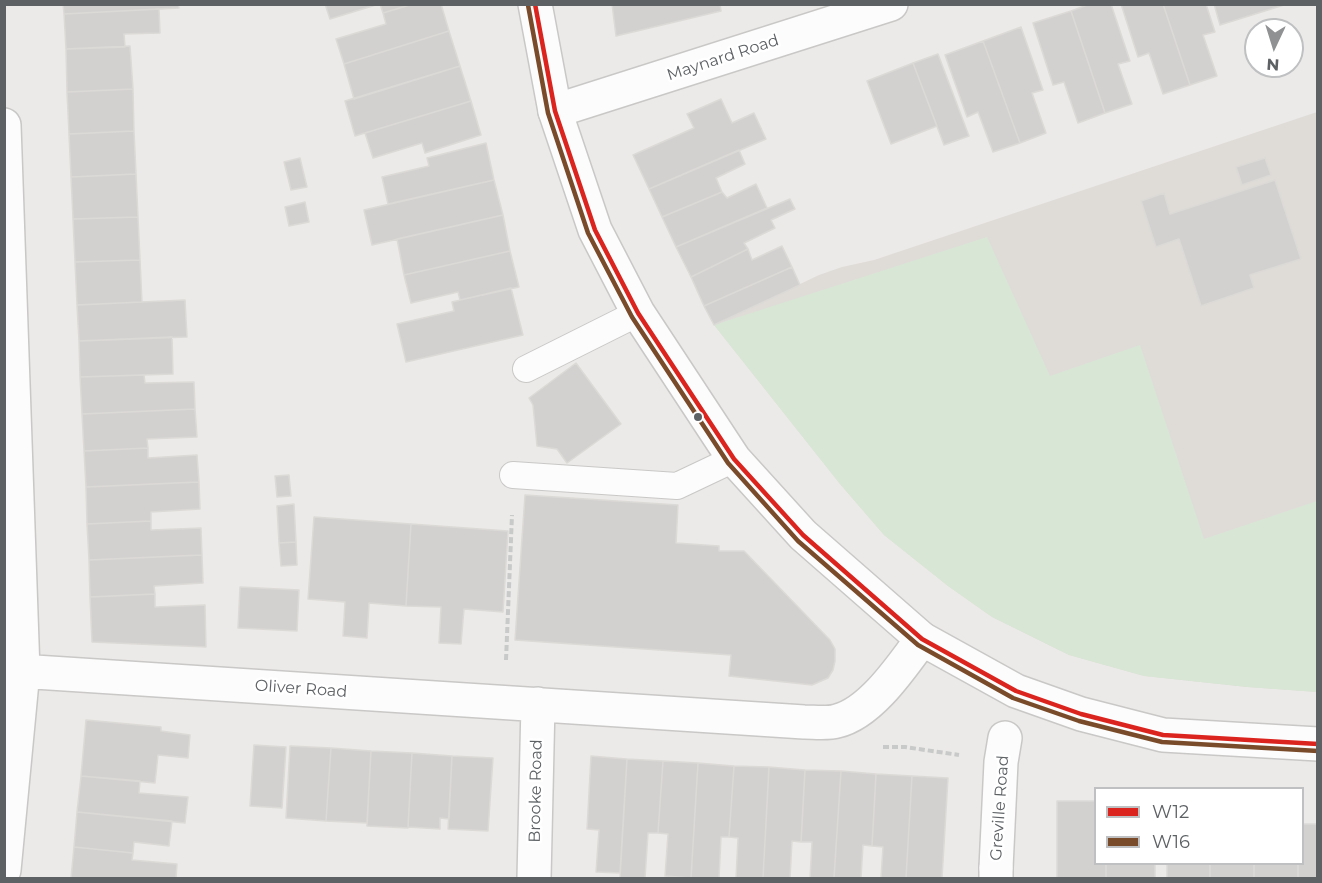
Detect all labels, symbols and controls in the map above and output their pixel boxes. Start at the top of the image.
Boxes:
north arrow [1244,18,1304,78]
street label: Maynard Road [665,31,781,85]
text: N [1266,55,1280,74]
unlabelled marker [692,411,704,423]
street label: Oliver Road [254,676,348,702]
street label: Brooke Road [526,739,546,843]
street label: Greville Road [987,755,1013,861]
legend [1094,787,1304,865]
text: W12 [1152,801,1189,823]
text: W16 [1152,831,1190,853]

